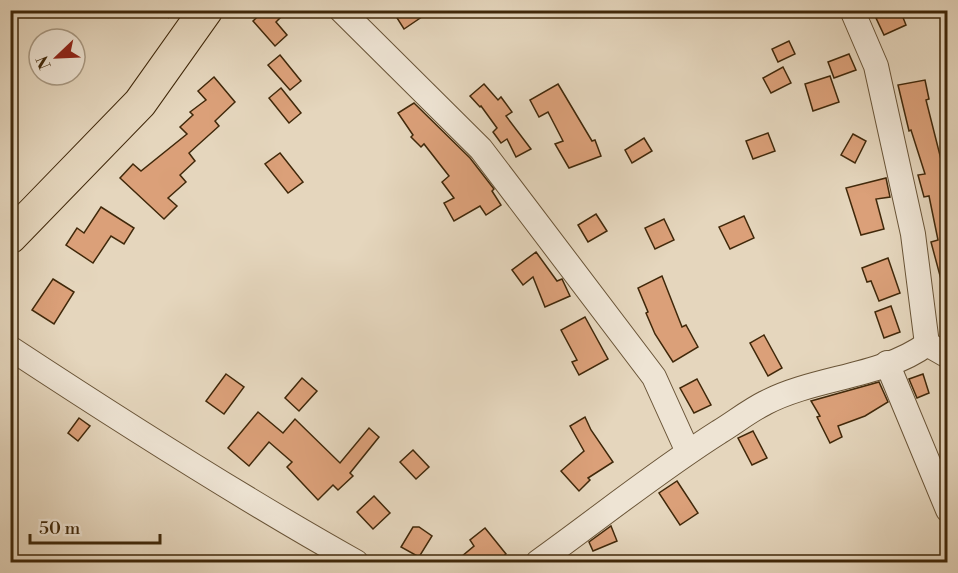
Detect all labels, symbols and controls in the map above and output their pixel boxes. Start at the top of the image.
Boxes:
north arrow [27,27,87,87]
text: N [32,52,56,72]
scale bar [30,507,160,545]
text: 50 m [39,517,81,540]

